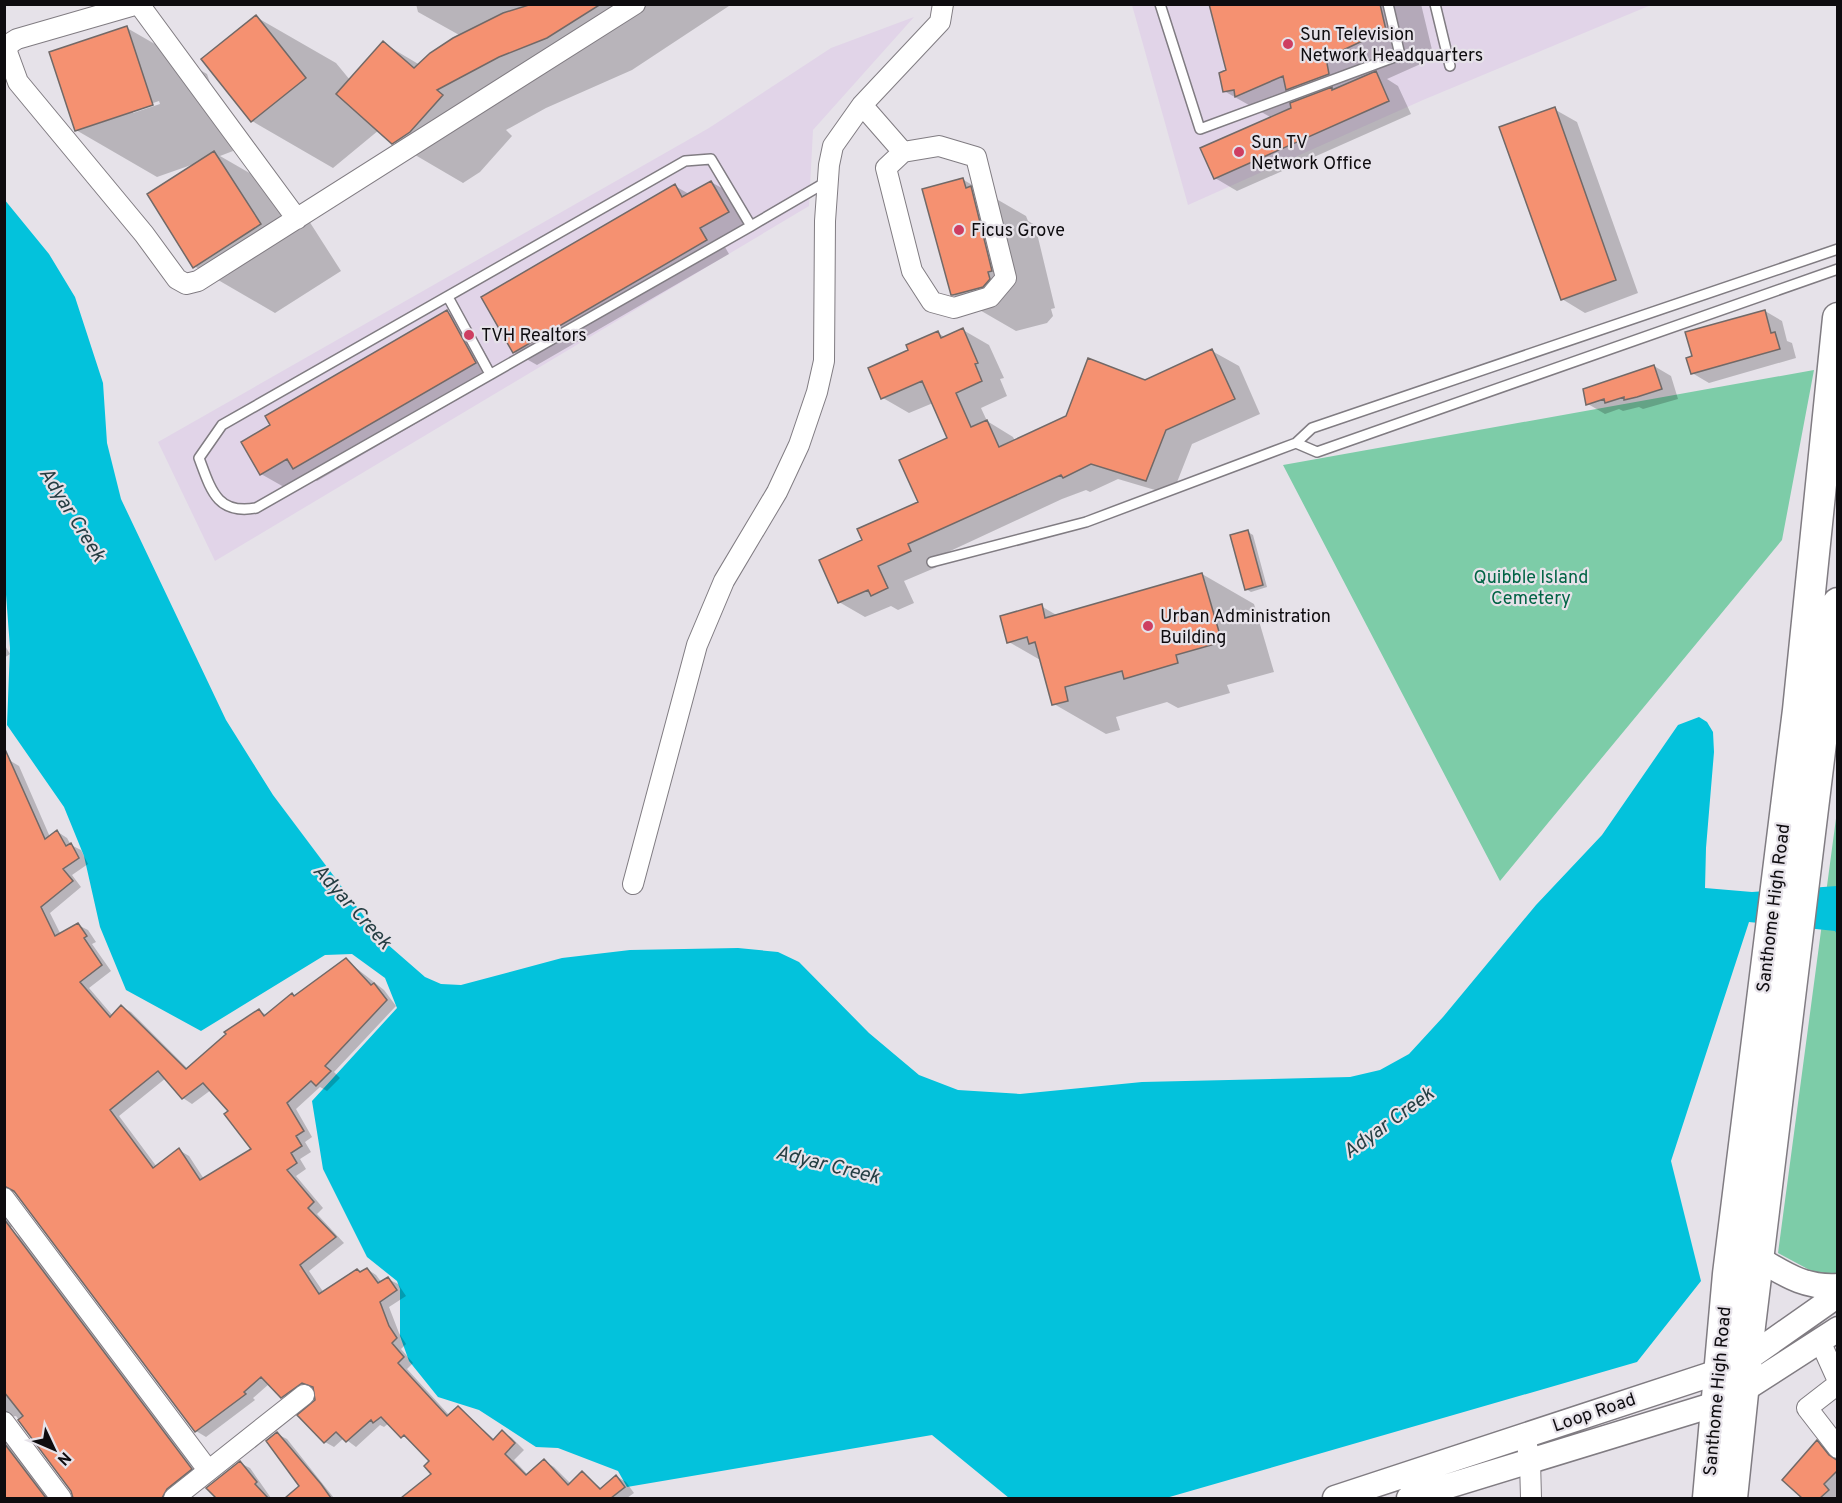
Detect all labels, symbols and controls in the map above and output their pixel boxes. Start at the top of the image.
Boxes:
place label: Sun Television Network Headquarters [1300,24,1483,68]
marker: Sun Television Network Headquarters [1281,37,1295,51]
place label: Sun TV Network Office [1251,132,1372,176]
marker: Sun TV Network Office [1232,145,1246,159]
place label: Ficus Grove [971,220,1065,243]
marker: Ficus Grove [952,223,966,237]
place label: TVH Realtors [481,325,587,348]
marker: TVH Realtors [462,328,476,342]
water label: Adyar Creek [32,463,111,568]
park label: Quibble Island Cemetery [1474,567,1588,611]
place label: Urban Administration Building [1160,606,1331,650]
marker: Urban Administration Building [1141,619,1155,633]
street label: Santhome High Road [1753,822,1796,994]
water label: Adyar Creek [306,859,397,956]
water label: Adyar Creek [1339,1081,1441,1165]
water label: Adyar Creek [773,1140,883,1192]
street label: Santhome High Road [1700,1305,1737,1477]
street label: Loop Road [1550,1388,1639,1438]
north arrow [24,1419,84,1479]
text: N [52,1447,75,1469]

